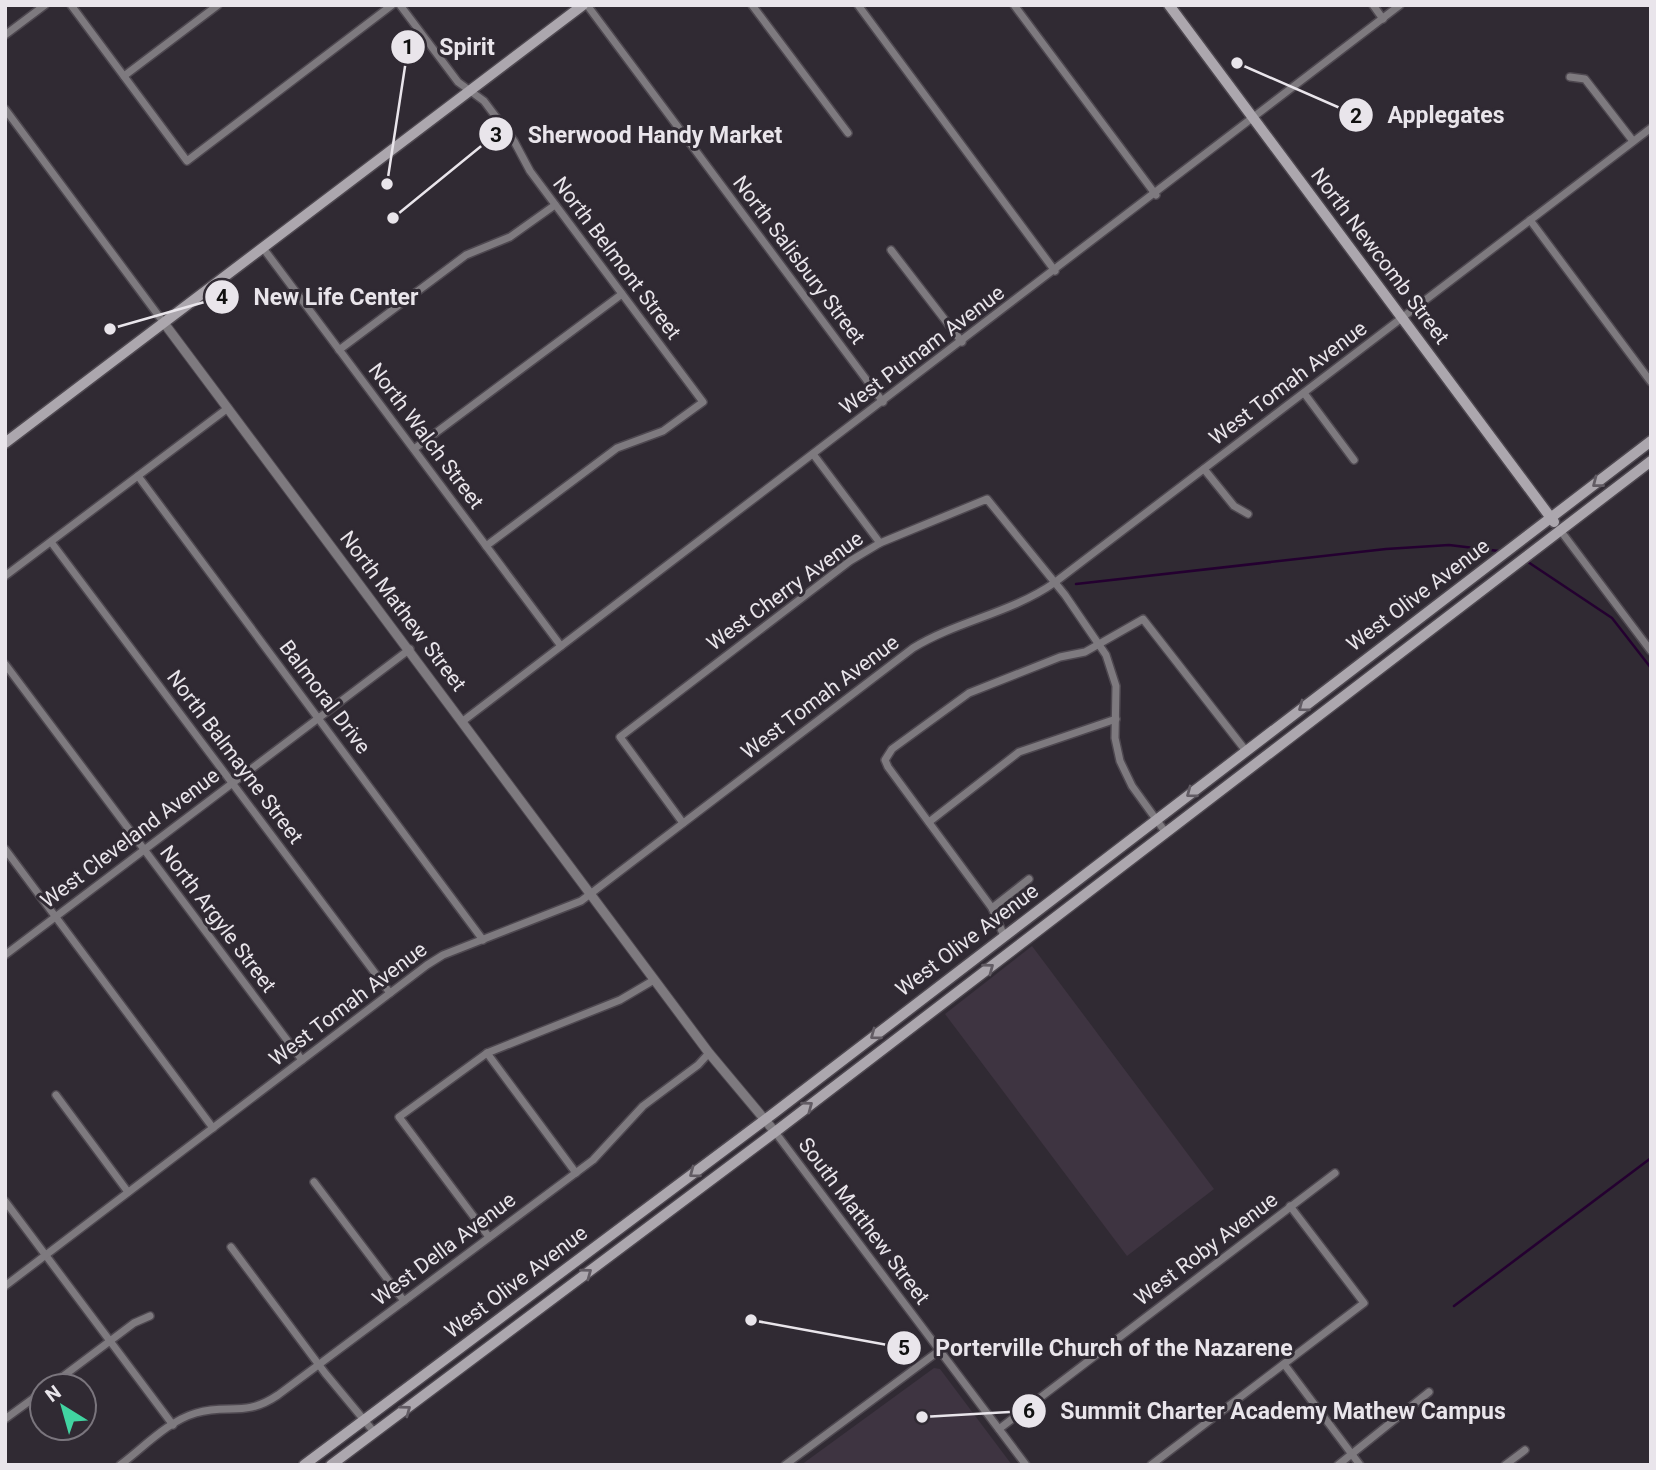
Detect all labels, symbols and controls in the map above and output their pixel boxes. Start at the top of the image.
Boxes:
callout: Spirit [390,25,509,69]
text: Spirit [439,34,495,61]
text: 1 [402,35,414,59]
callout: Applegates [1339,93,1519,137]
text: Applegates [1388,102,1504,129]
text: 2 [1350,104,1362,128]
callout: Sherwood Handy Market [479,112,796,156]
text: Sherwood Handy Market [528,122,782,149]
text: 3 [490,123,502,147]
street label: North Newcomb Street [1306,163,1454,349]
street label: North Salisbury Street [728,171,870,349]
street label: North Belmont Street [548,172,686,344]
callout: New Life Center [205,275,433,319]
street label: West Putnam Avenue [835,280,1009,420]
text: New Life Center [254,284,419,311]
text: 4 [216,285,228,309]
street label: West Tomah Avenue [1205,316,1371,450]
street label: North Walch Street [363,358,489,514]
one-way arrow [1592,474,1604,487]
street label: North Mathew Street [335,526,471,696]
street label: West Cherry Avenue [702,526,868,656]
street label: West Olive Avenue [1342,534,1494,656]
street label: West Tomah Avenue [737,630,903,764]
street label: Balmoral Drive [275,636,375,758]
street label: North Balmayne Street [162,666,308,849]
one-way arrow [1299,699,1311,712]
street label: West Cleveland Avenue [36,763,224,913]
one-way arrow [1187,784,1199,797]
street label: North Argyle Street [155,841,281,997]
street label: West Olive Avenue [891,879,1043,1001]
street label: West Tomah Avenue [265,937,431,1071]
one-way arrow [981,964,994,976]
one-way arrow [870,1027,882,1040]
one-way arrow [800,1101,813,1114]
street label: South Matthew Street [794,1133,935,1309]
one-way arrow [689,1164,701,1177]
street label: West Della Avenue [368,1187,520,1311]
street label: West Roby Avenue [1130,1187,1282,1311]
street label: West Olive Avenue [440,1221,592,1343]
one-way arrow [580,1268,592,1281]
callout: Porterville Church of the Nazarene [886,1326,1306,1370]
text: Porterville Church of the Nazarene [935,1335,1293,1362]
text: 5 [898,1336,910,1360]
north arrow [28,1372,98,1442]
text: N [41,1381,65,1407]
callout: Summit Charter Academy Mathew Campus [1012,1389,1520,1433]
text: Summit Charter Academy Mathew Campus [1060,1398,1506,1425]
text: 6 [1023,1399,1035,1423]
one-way arrow [398,1405,411,1418]

